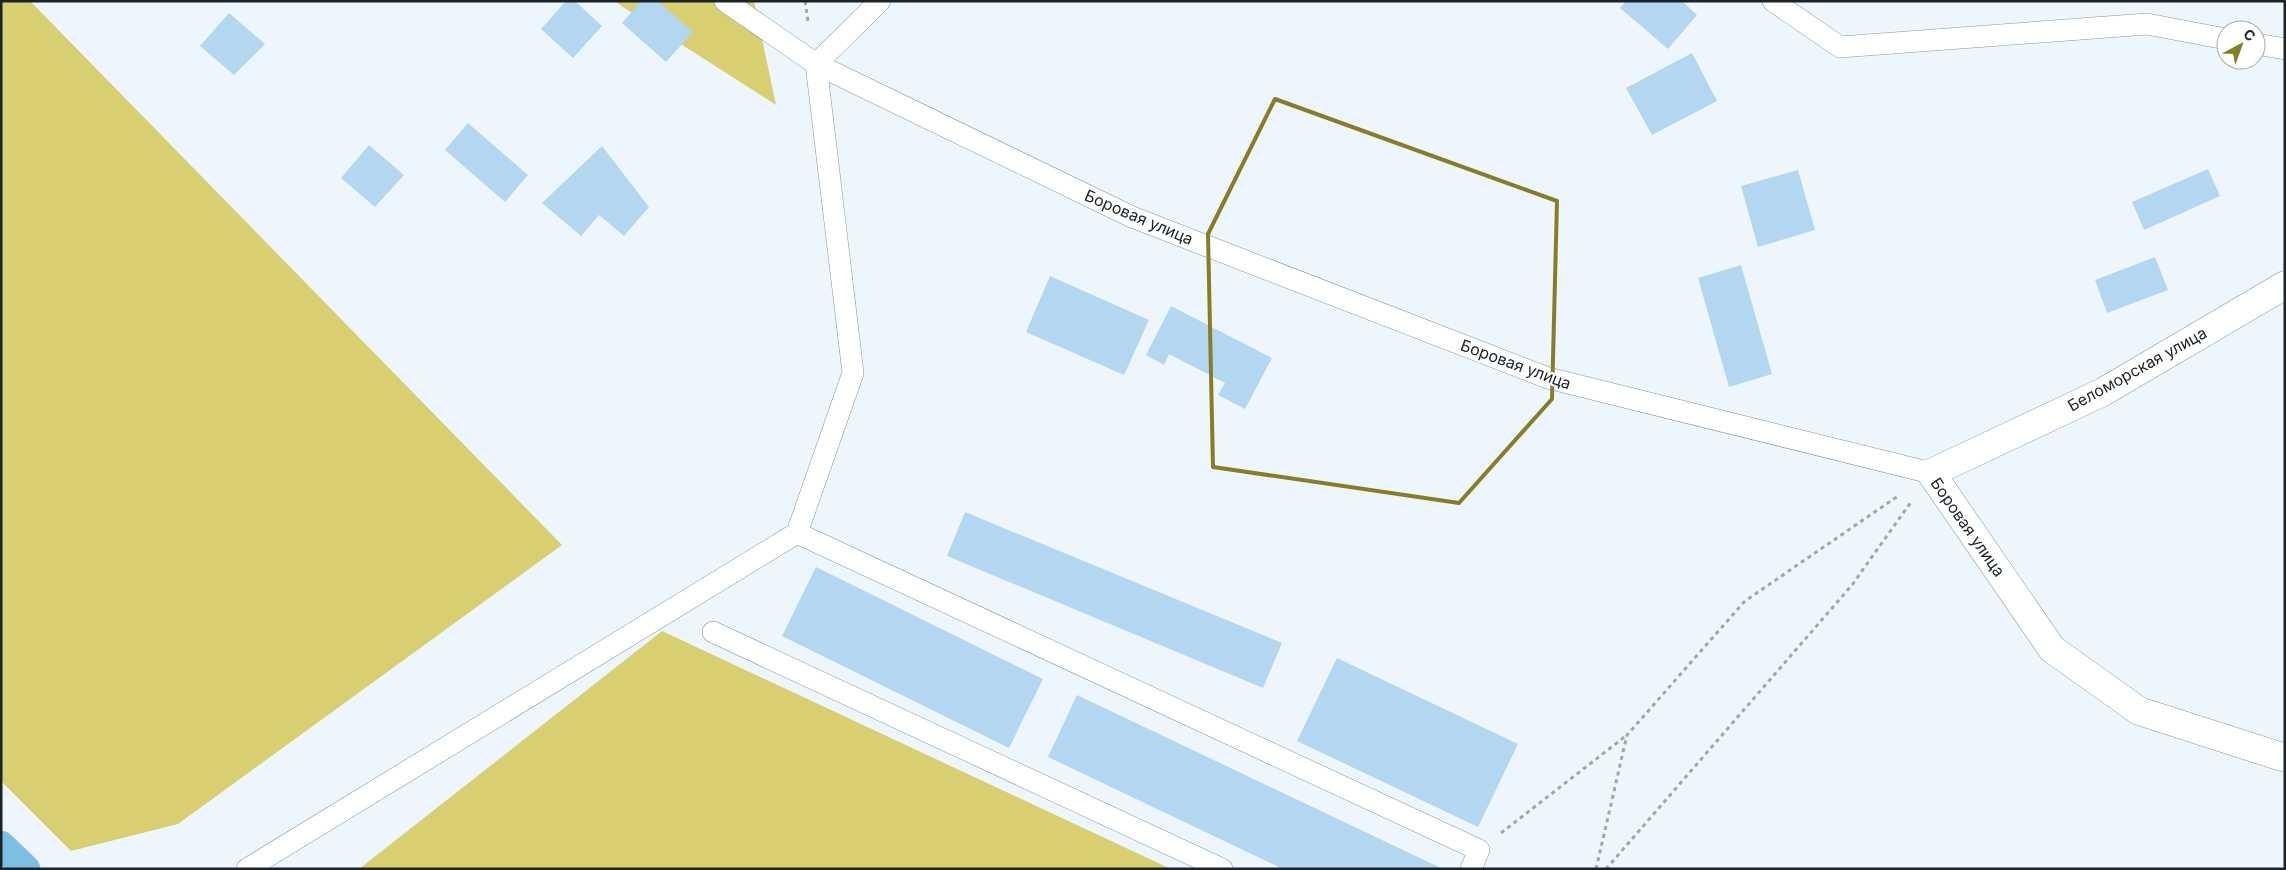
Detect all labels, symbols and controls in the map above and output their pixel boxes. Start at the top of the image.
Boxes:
north arrow [2216,20,2266,70]
text: С [2240,25,2259,45]
street label: Боровая улица [1082,185,1196,249]
street label: Беломорская улица [2064,322,2210,416]
street label: Боровая улица [1458,335,1574,393]
street label: Боровая улица [1926,474,2010,580]

